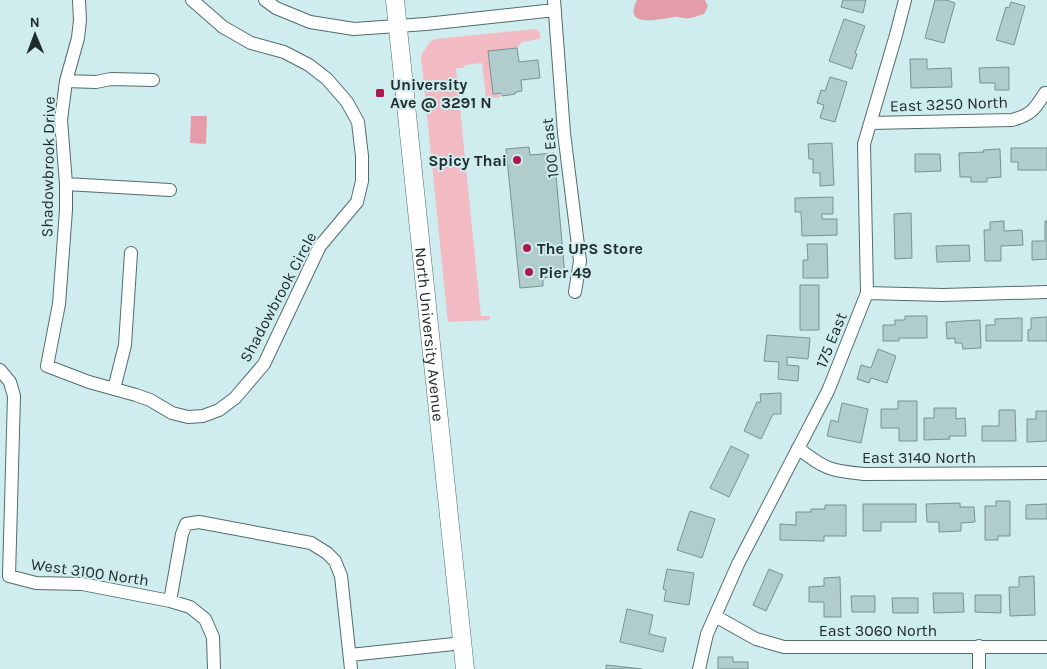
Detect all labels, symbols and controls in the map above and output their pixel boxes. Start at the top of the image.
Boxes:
north arrow [10,10,60,60]
text: N [30,14,40,31]
place label: University Ave @ 3291 N [390,75,492,112]
marker: University Ave @ 3291 N [374,87,386,99]
street label: East 3250 North [890,92,1008,116]
street label: Shadowbrook Drive [37,96,59,238]
street label: 100 East [537,117,563,179]
place label: Spicy Thai [428,151,507,170]
marker: Spicy Thai [511,154,523,166]
street label: Shadowbrook Circle [236,229,320,365]
place label: The UPS Store [537,239,643,258]
marker: The UPS Store [521,242,533,254]
street label: North University Avenue [411,246,449,422]
place label: Pier 49 [539,263,592,282]
marker: Pier 49 [523,266,535,278]
street label: 175 East [811,310,851,370]
street label: East 3140 North [862,448,976,467]
street label: West 3100 North [30,554,150,590]
street label: East 3060 North [819,621,937,640]

